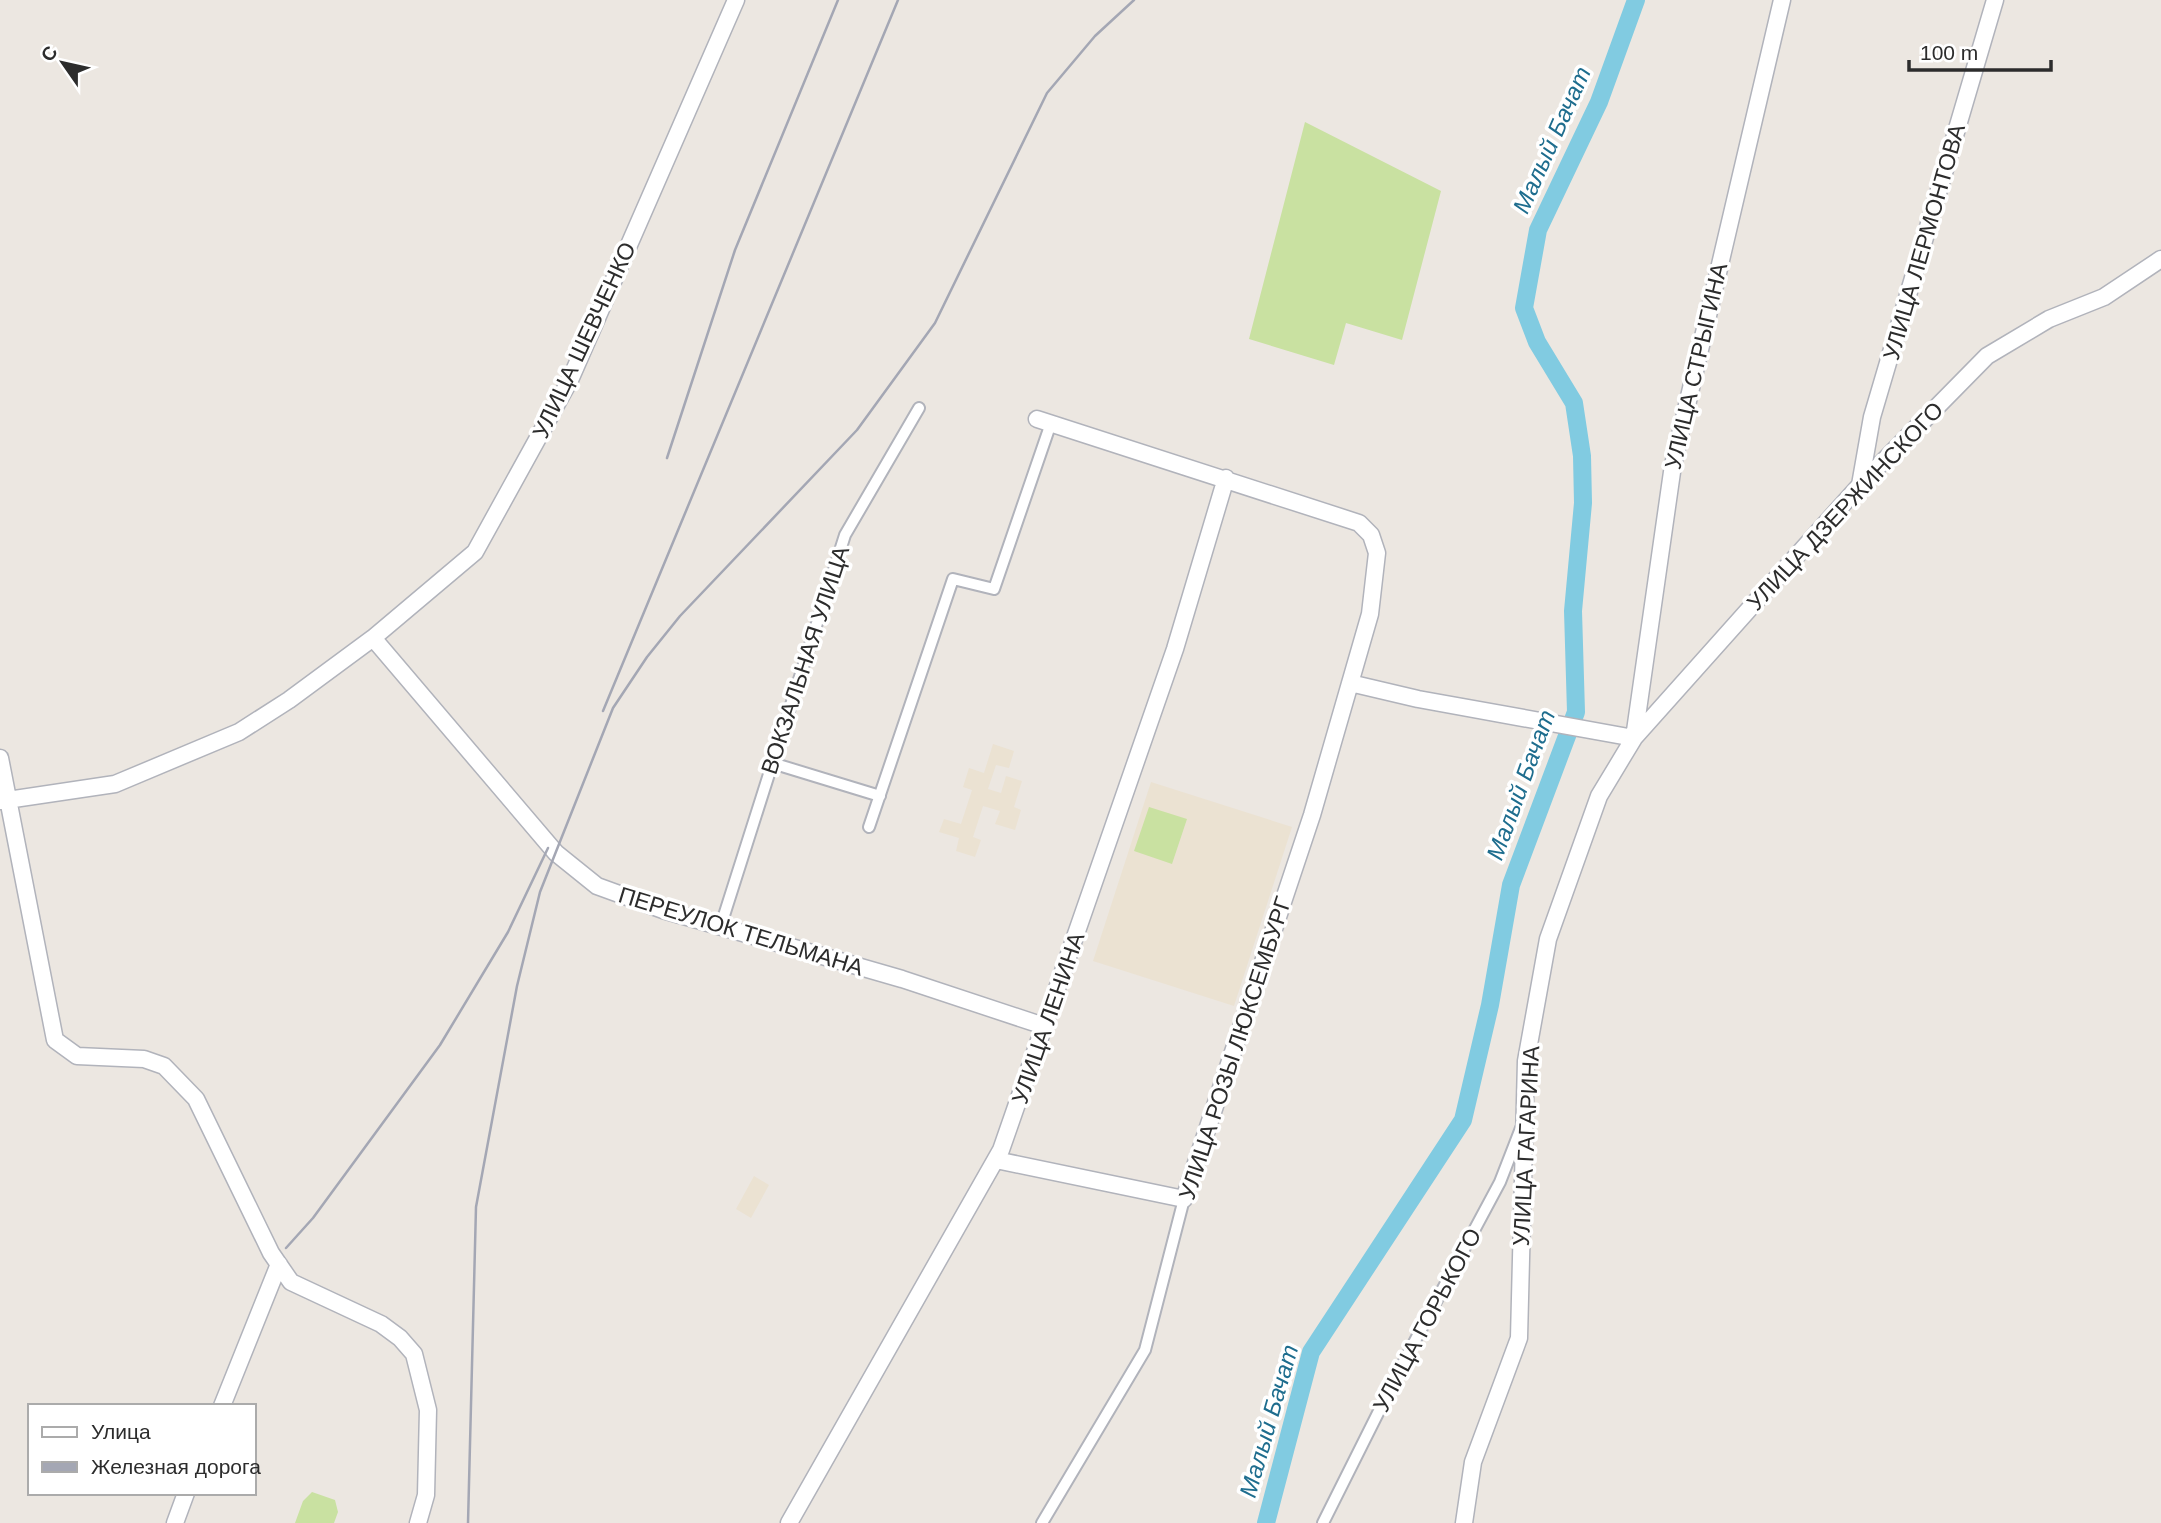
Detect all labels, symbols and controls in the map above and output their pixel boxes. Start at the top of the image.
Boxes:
north arrow [28,28,98,98]
scale bar [1909,28,2051,72]
text: 100 m [1920,41,1978,64]
text: С [37,42,62,65]
water label: Малый Бачат [1507,62,1596,217]
street label: УЛИЦА ЛЕРМОНТОВА [1878,120,1970,363]
street label: УЛИЦА ШЕВЧЕНКО [527,238,641,442]
street label: УЛИЦА СТРЫГИНА [1660,260,1733,472]
street label: УЛИЦА ДЗЕРЖИНСКОГО [1742,397,1948,615]
street label: ВОКЗАЛЬНАЯ УЛИЦА [756,542,854,777]
water label: Малый Бачат [1481,706,1560,864]
street label: ПЕРЕУЛОК ТЕЛЬМАНА [615,881,867,981]
street label: УЛИЦА РОЗЫ ЛЮКСЕМБУРГ [1174,893,1297,1203]
street label: УЛИЦА ЛЕНИНА [1006,928,1090,1107]
street label: УЛИЦА ГАГАРИНА [1508,1045,1544,1247]
street label: УЛИЦА ГОРЬКОГО [1368,1224,1486,1416]
water label: Малый Бачат [1234,1341,1303,1500]
legend [28,1404,256,1495]
text: Улица [91,1420,151,1443]
text: Железная дорога [91,1455,261,1478]

